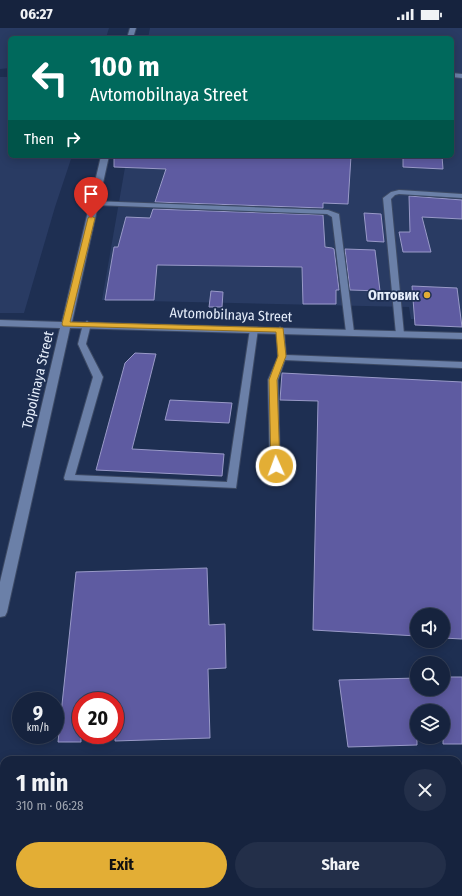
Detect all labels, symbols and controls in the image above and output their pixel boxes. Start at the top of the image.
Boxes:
text: 06:27 [20,5,53,23]
text: 100 m [90,50,160,83]
icon: left [24,52,76,104]
text: Avtomobilnaya Street [90,84,248,106]
icon: right [62,128,84,150]
text: Then [24,130,54,148]
pin [74,177,108,218]
icon: arrive [80,183,102,205]
place label: Оптовик [368,287,420,304]
marker: Оптовик [422,290,432,300]
street label: Avtomobilnaya Street [169,304,293,326]
street label: Topolinaya Street [18,329,58,431]
position arrow [255,445,297,487]
map controls [410,608,450,744]
button: sound [410,608,450,648]
button: search [410,656,450,696]
speed limit sign: 20 [72,692,124,744]
text: 9 [33,701,43,725]
button: layers [410,704,450,744]
text: km/h [27,722,49,734]
text: 1 min [16,769,68,797]
button: close [404,769,446,811]
text: 310 m · 06:28 [16,798,84,813]
button: Exit [16,842,227,888]
button: Share [235,842,446,888]

